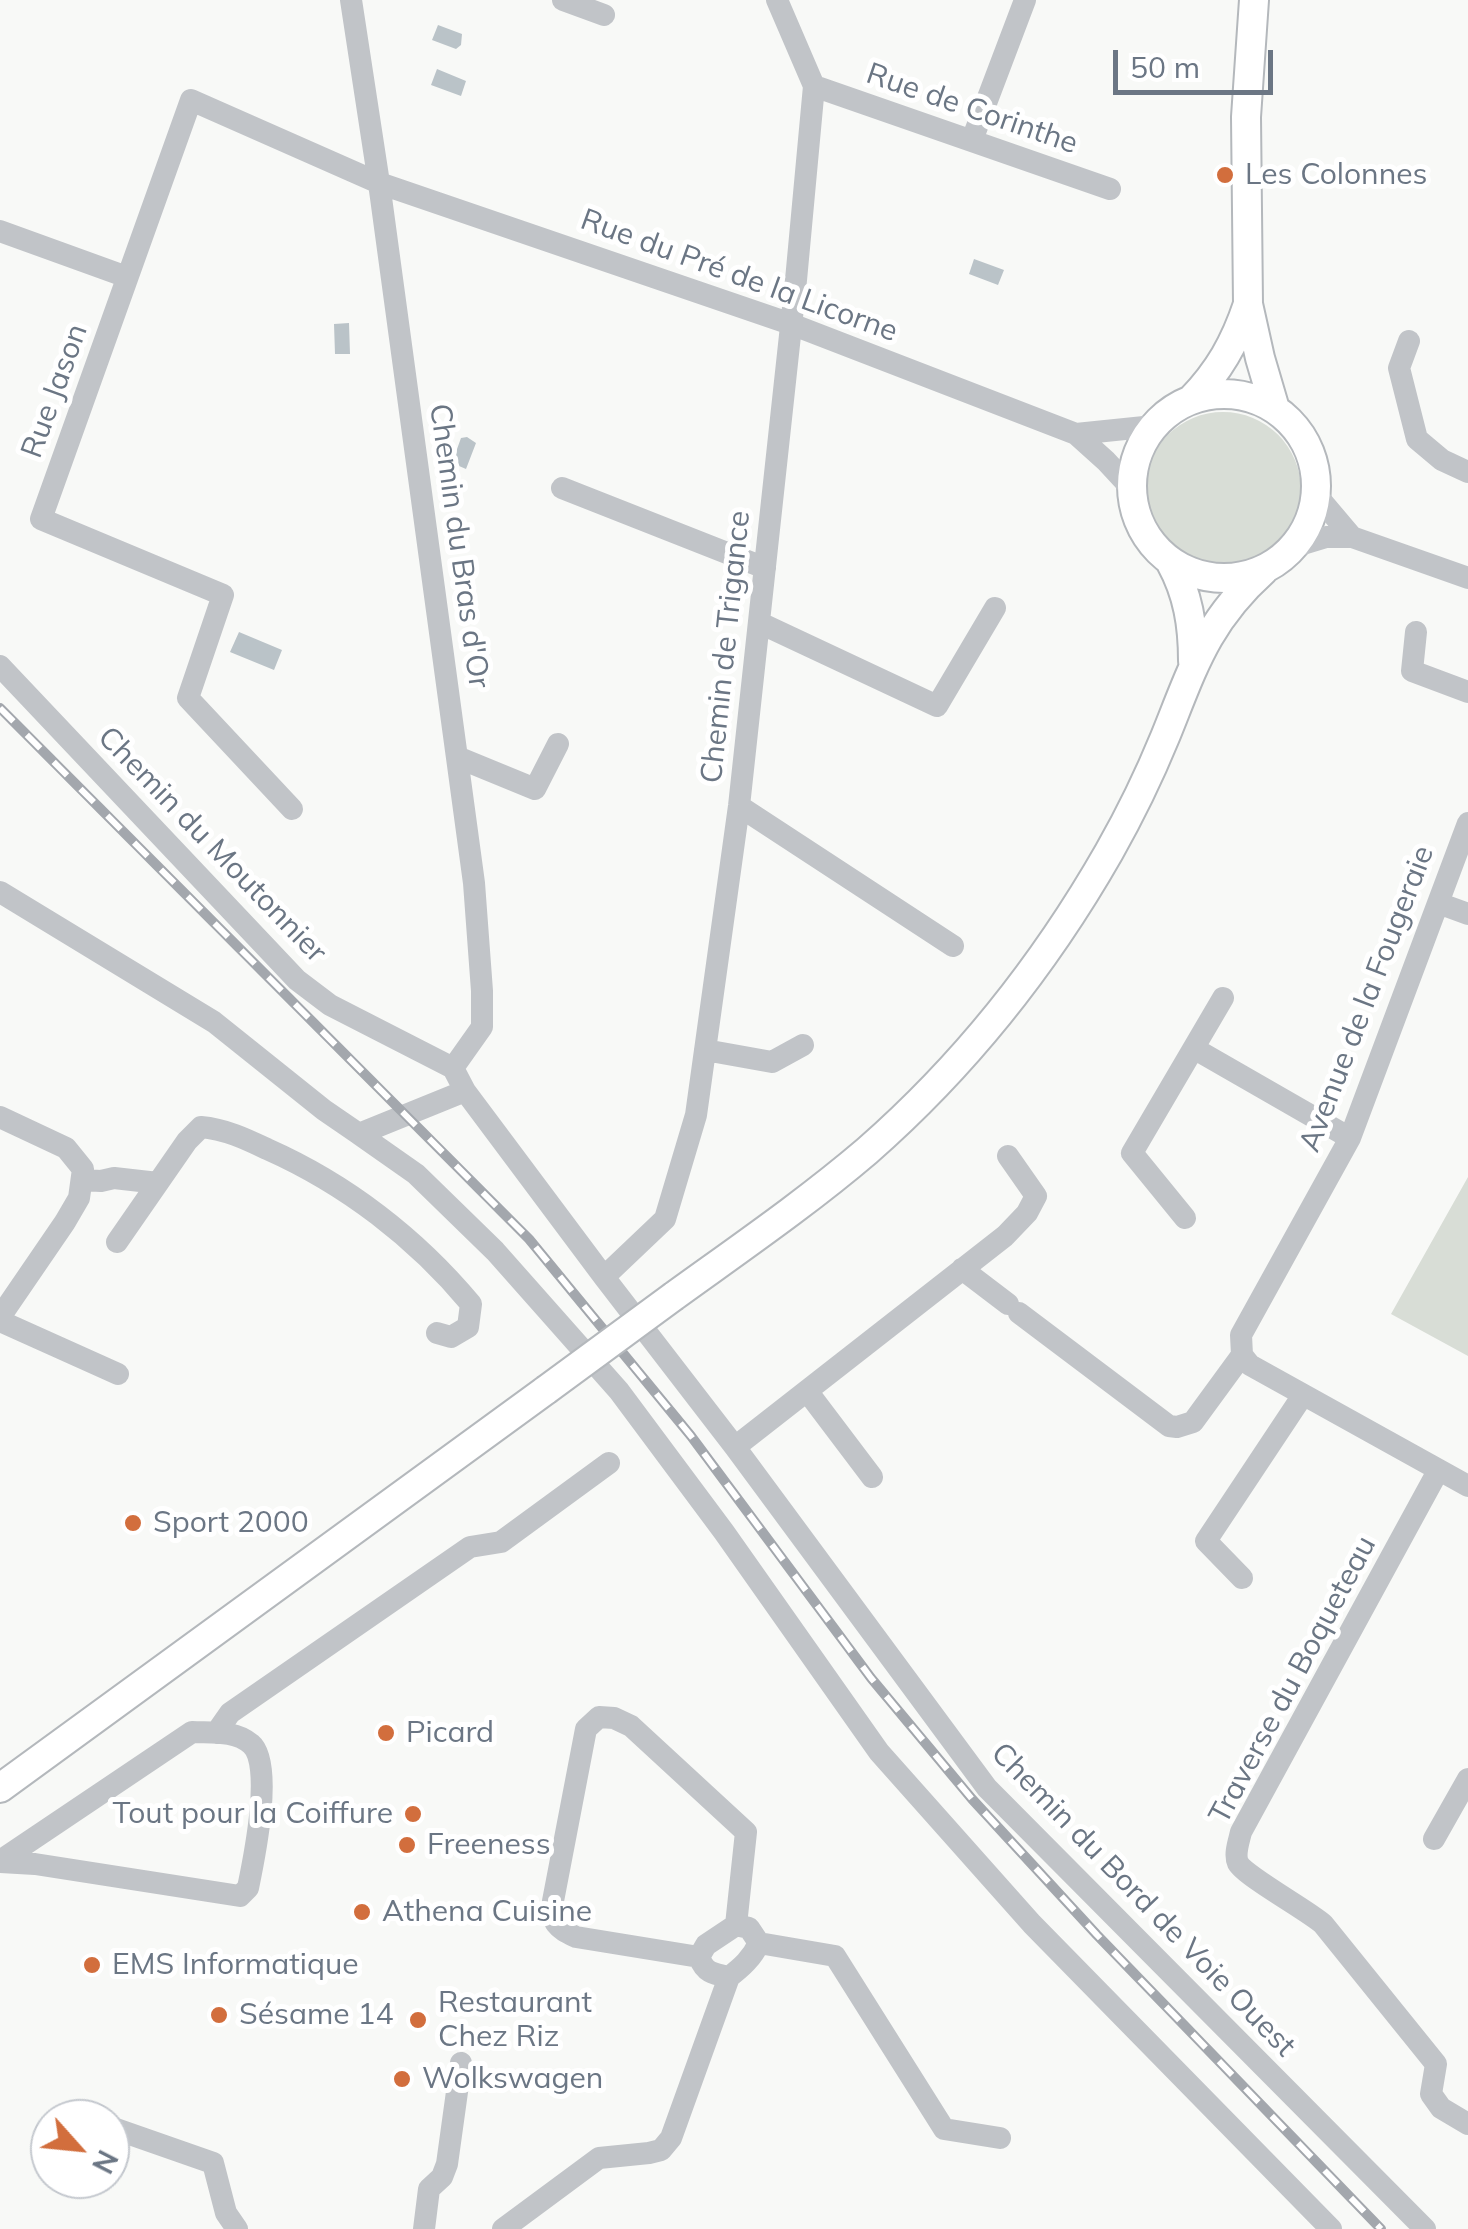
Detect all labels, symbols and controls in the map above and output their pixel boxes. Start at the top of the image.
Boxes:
scale bar [1118,30,1278,92]
text: 50 m [1130,48,1200,86]
street label: Rue de Corinthe [862,56,1082,162]
place label: Les Colonnes [1245,157,1427,193]
marker: Les Colonnes [1214,164,1236,186]
street label: Rue du Pré de la Licorne [576,202,902,350]
street label: Rue Jason [14,319,96,463]
street label: Chemin du Bras d'Or [421,401,497,691]
street label: Chemin de Trigance [694,509,758,785]
street label: Chemin du Moutonnier [90,720,334,970]
street label: Avenue de la Fougeraie [1292,841,1442,1157]
place label: Sport 2000 [153,1505,309,1541]
marker: Sport 2000 [122,1512,144,1534]
street label: Traverse du Boqueteau [1202,1530,1384,1830]
place label: Picard [406,1715,494,1751]
marker: Picard [375,1722,397,1744]
street label: Chemin du Bord de Voie Ouest [983,1736,1303,2064]
place label: Tout pour la Coiffure [112,1796,393,1832]
marker: Tout pour la Coiffure [402,1803,424,1825]
place label: Freeness [427,1827,551,1863]
marker: Freeness [396,1834,418,1856]
place label: Athena Cuisine [382,1894,592,1930]
marker: Athena Cuisine [351,1901,373,1923]
place label: EMS Informatique [112,1947,359,1983]
marker: EMS Informatique [81,1954,103,1976]
place label: Restaurant Chez Riz [438,1985,592,2056]
place label: Sésame 14 [239,1997,393,2033]
marker: Sésame 14 [208,2004,230,2026]
marker: Restaurant Chez Riz [407,2009,429,2031]
place label: Wolkswagen [422,2061,603,2097]
marker: Wolkswagen [391,2068,413,2090]
north arrow [30,2099,130,2199]
text: N [85,2145,126,2179]

